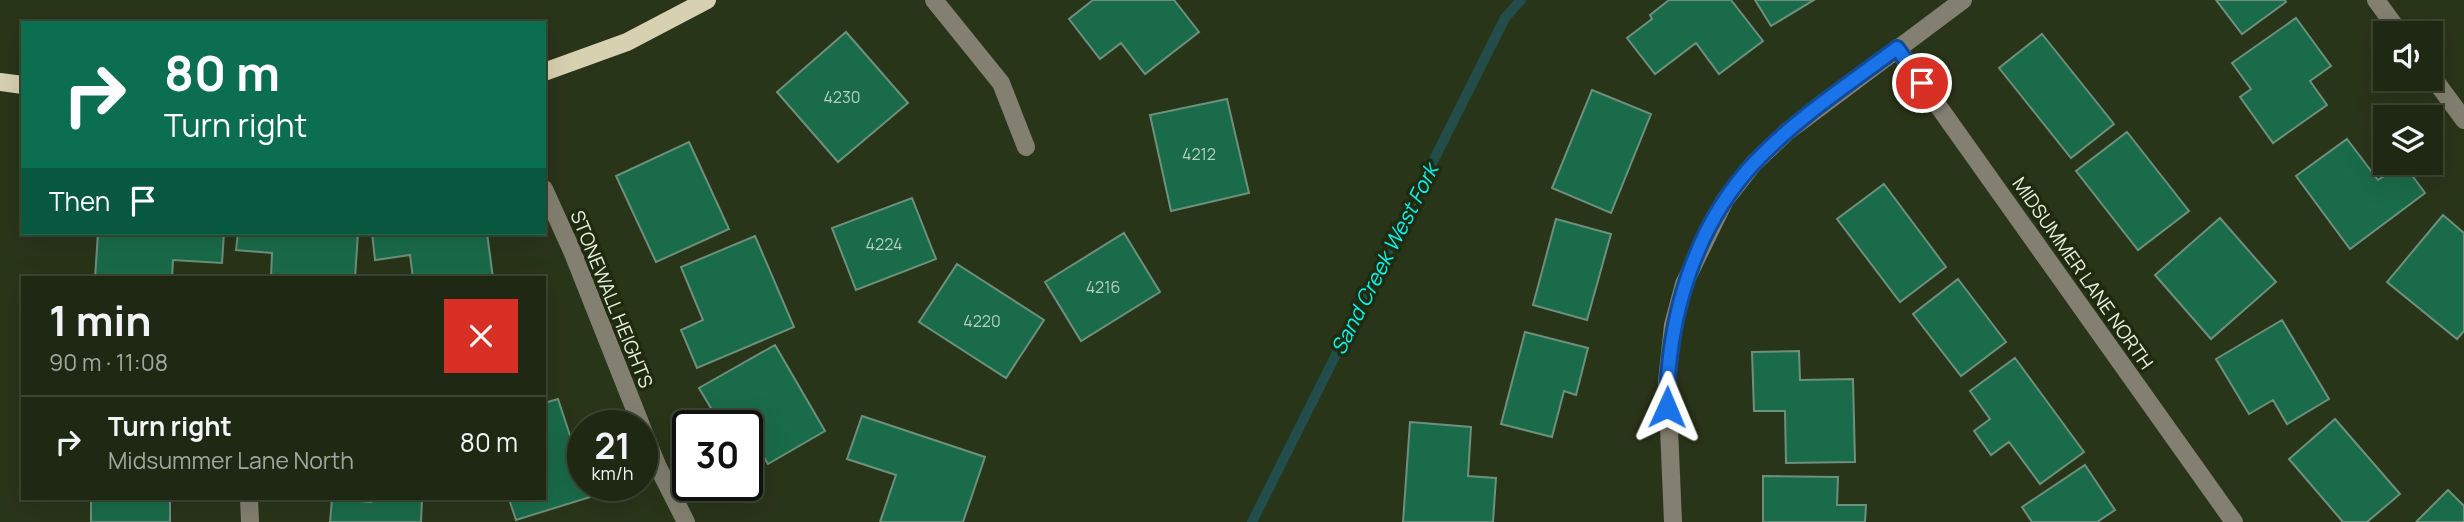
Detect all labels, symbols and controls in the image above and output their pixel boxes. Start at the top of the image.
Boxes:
map controls [2373,21,2443,175]
button: sound [2373,21,2443,91]
text: 80 m [164,39,280,106]
icon: right [49,49,140,140]
pin [1892,53,1952,113]
icon: arrive [1903,64,1941,102]
house number: 4230 [823,86,861,108]
text: Turn right [164,103,307,147]
button: layers [2373,105,2443,175]
house number: 4212 [1182,143,1216,165]
water label: Sand Creek West Fork [1324,157,1445,359]
street label: MIDSUMMER LANE NORTH [2007,172,2159,374]
icon: arrive [124,182,162,220]
text: Then [49,183,110,219]
street label: STONEWALL HEIGHTS [565,206,660,392]
house number: 4224 [866,233,902,255]
house number: 4216 [1086,276,1120,298]
text: 1 min [49,291,152,349]
button: close [444,299,518,373]
house number: 4220 [963,310,1001,332]
text: 90 m · 11:08 [49,346,168,378]
position arrow [1630,370,1704,444]
text: Turn right [108,408,232,444]
speed limit sign: 30 [672,410,763,501]
text: 21 [594,422,631,470]
icon: right [49,423,87,461]
text: 80 m [460,424,518,460]
text: Midsummer Lane North [108,444,354,476]
text: km/h [592,461,633,485]

